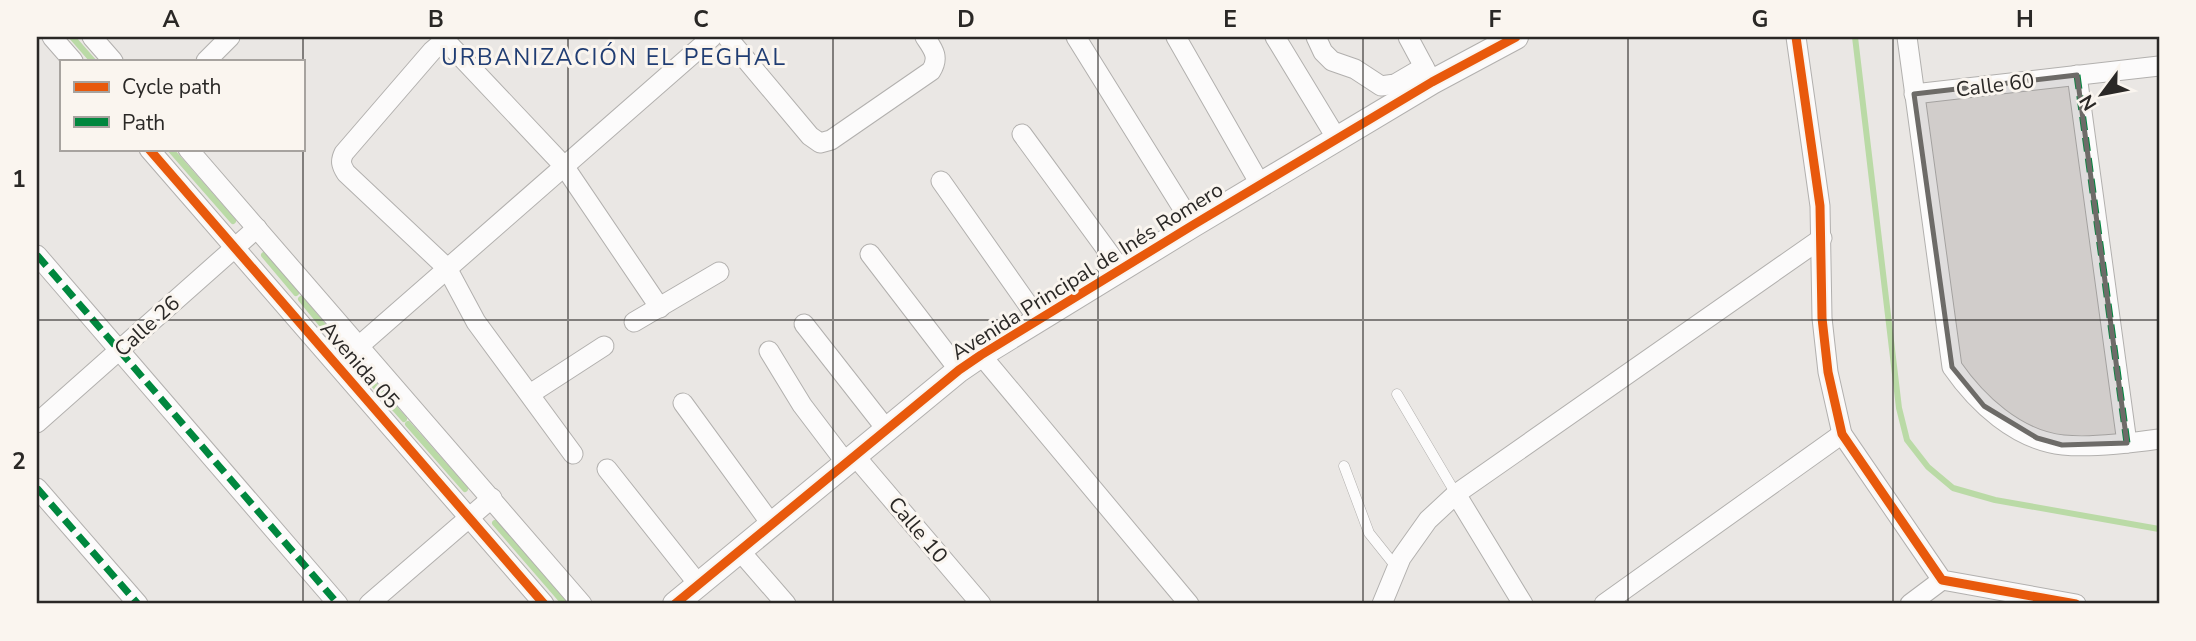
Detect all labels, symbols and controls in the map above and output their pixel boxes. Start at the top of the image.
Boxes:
text: A [162,4,180,35]
text: B [428,4,444,35]
text: C [693,4,709,35]
text: D [957,4,975,35]
text: E [1223,4,1237,35]
text: F [1489,4,1502,35]
text: G [1752,4,1768,35]
text: H [2016,4,2034,35]
district label: URBANIZACIÓN EL PEGHAL [441,42,787,73]
legend [60,60,304,150]
north arrow [2066,60,2136,130]
street label: Calle 60 [1954,66,2036,104]
text: Cycle path [122,73,221,101]
text: N [2074,90,2103,115]
text: Path [122,109,165,137]
text: 1 [12,164,26,195]
street label: Avenida Principal de Inés Romero [946,175,1228,367]
street label: Calle 26 [108,289,186,363]
street label: Avenida 05 [314,315,406,415]
text: 2 [12,446,26,477]
street label: Calle 10 [882,491,954,569]

